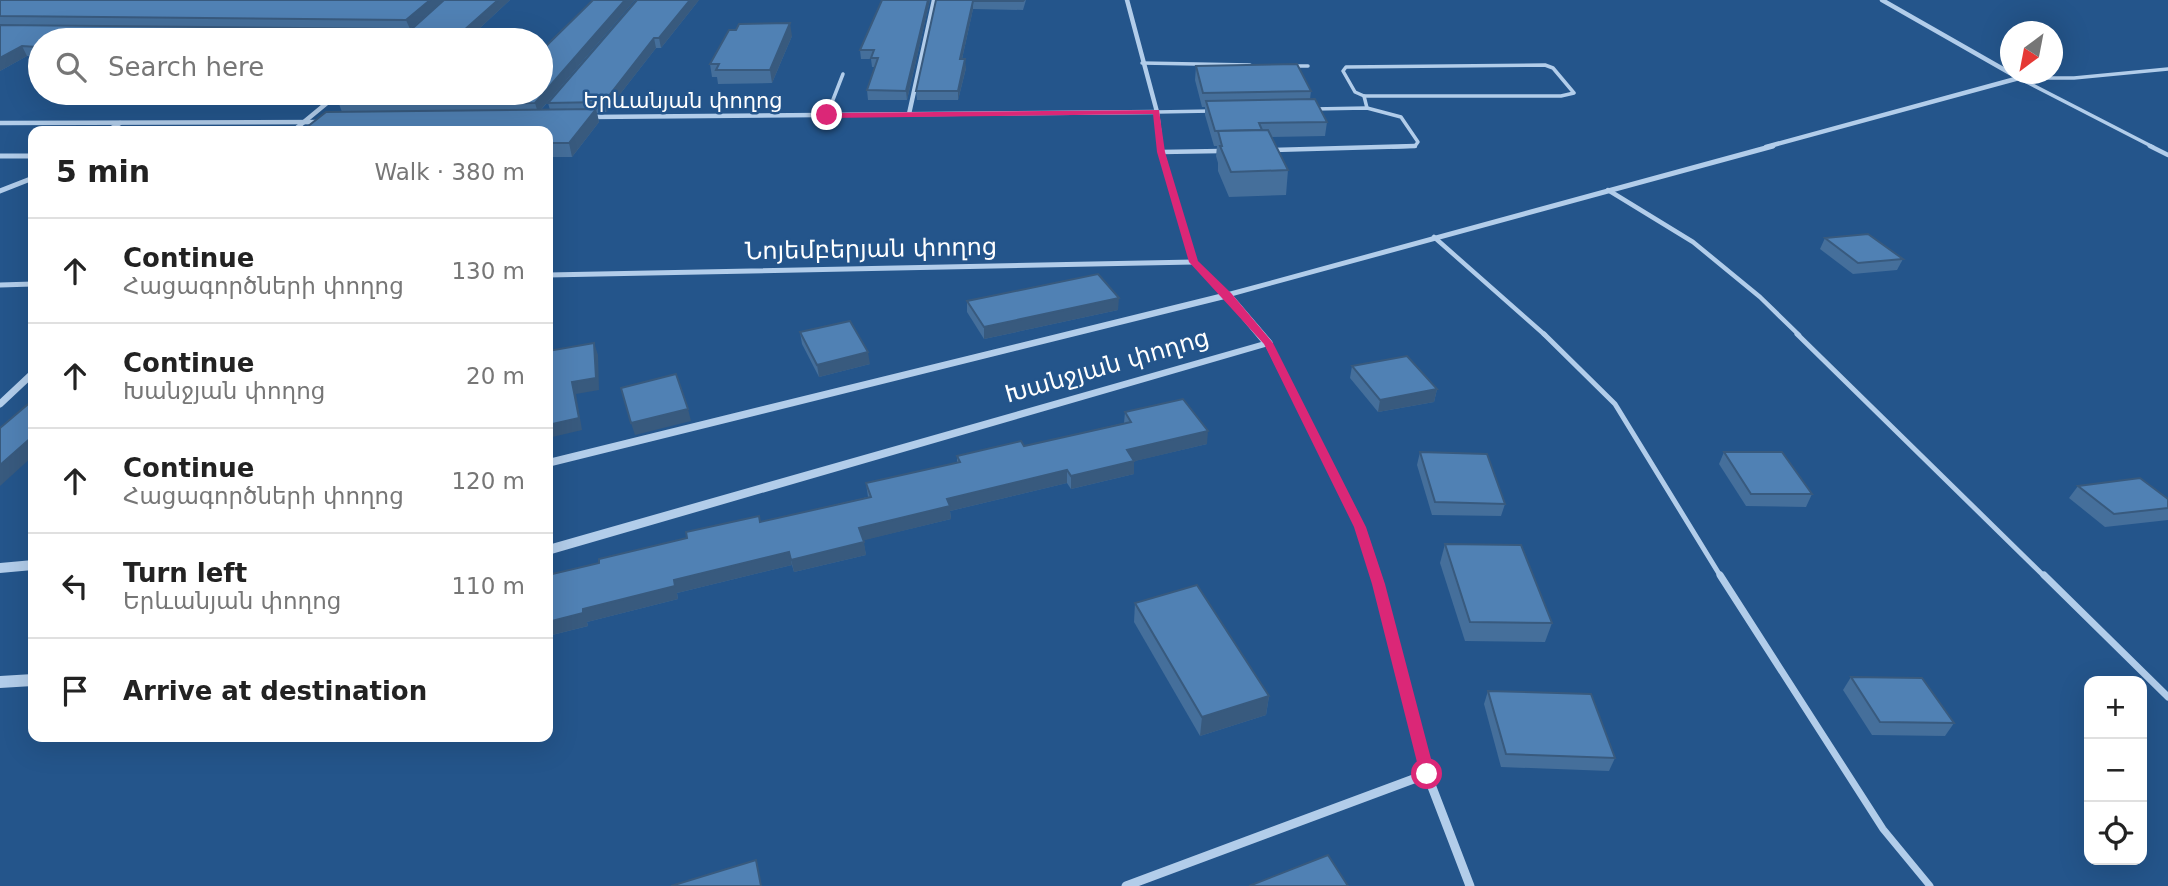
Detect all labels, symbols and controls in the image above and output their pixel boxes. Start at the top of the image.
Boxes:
north arrow [2000,21,2063,84]
search box [28,28,553,105]
icon: search [52,48,90,86]
text: Search here [108,52,264,82]
street label: Երևանյան փողոց [583,89,783,113]
route end [811,99,842,130]
text: 5 min [56,154,150,189]
text: Walk · 380 m [374,159,525,185]
street label: Նոյեմբերյան փողոց [745,233,997,265]
text: Continue [123,243,254,273]
icon: ahead [56,252,94,290]
text: 130 m [451,258,525,284]
text: Հացագործների փողոց [123,273,404,299]
street label: Խանջյան փողոց [1002,323,1212,409]
text: Continue [123,348,254,378]
icon: ahead [56,357,94,395]
text: 20 m [466,363,525,389]
text: Խանջյան փողոց [123,378,325,404]
text: Continue [123,453,254,483]
icon: ahead [56,462,94,500]
text: 120 m [451,468,525,494]
text: Հացագործների փողոց [123,483,404,509]
text: Turn left [123,558,247,588]
icon: left [56,567,94,605]
text: 110 m [451,573,525,599]
text: Երևանյան փողոց [123,588,341,614]
icon: arrive [56,672,94,710]
text: Arrive at destination [123,676,427,706]
map controls [2084,676,2147,865]
button: + [2084,676,2147,739]
button: − [2084,739,2147,802]
route start [1411,758,1442,789]
button: locate [2084,802,2147,865]

